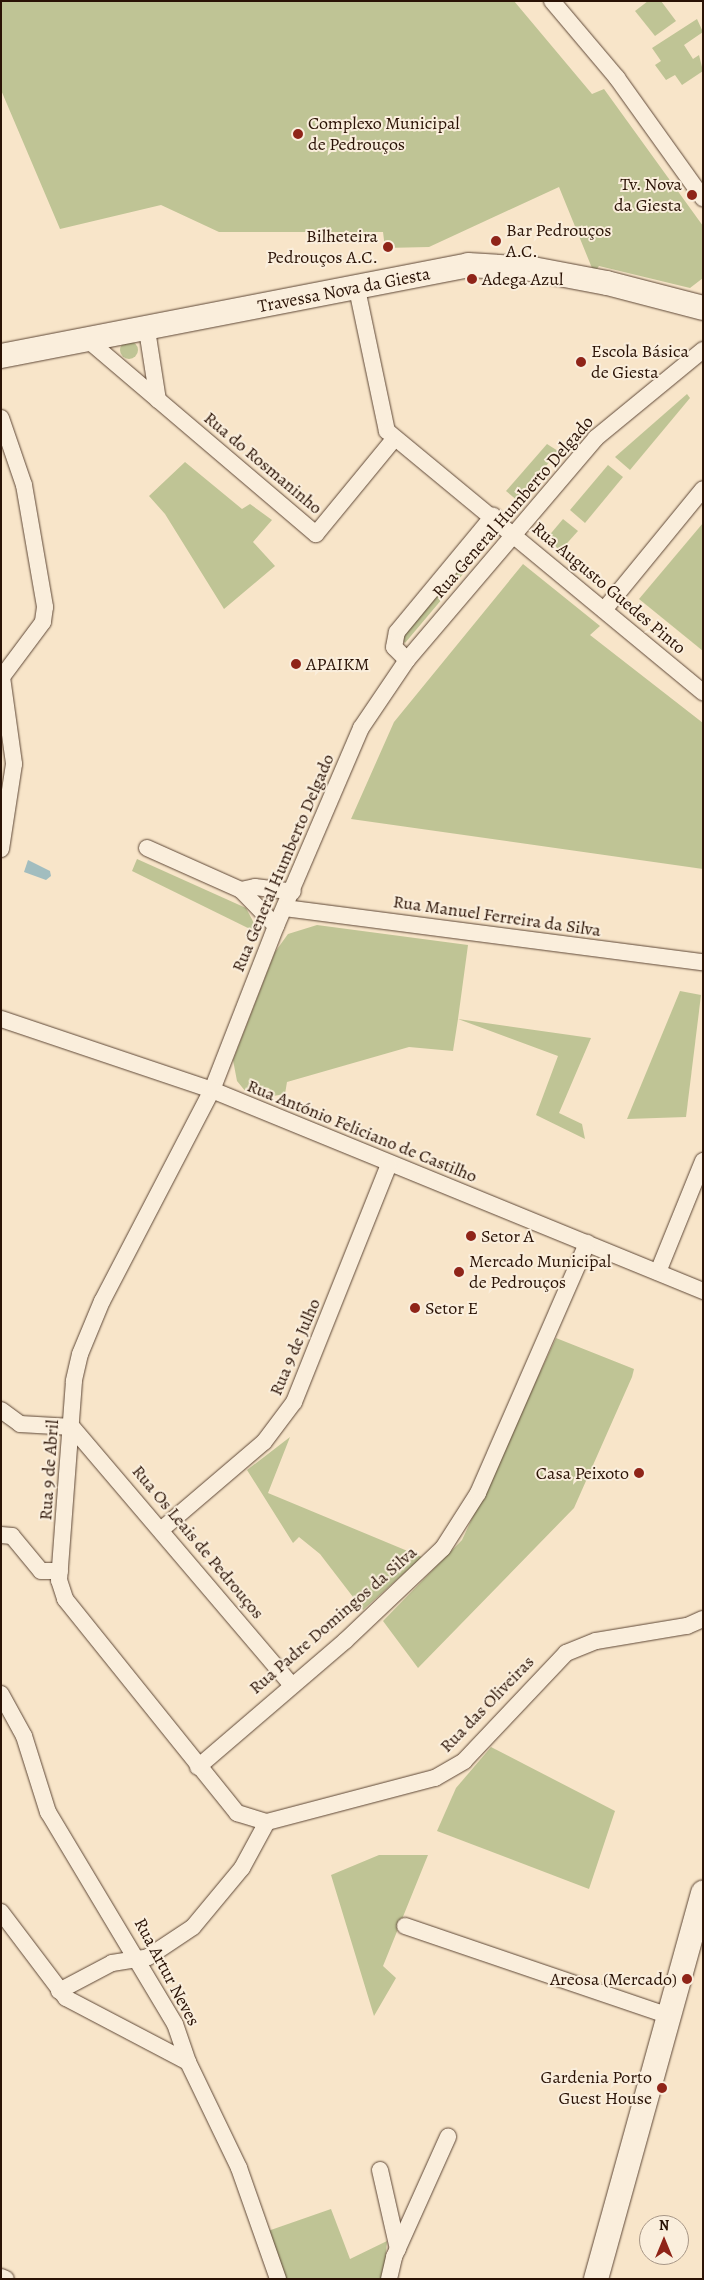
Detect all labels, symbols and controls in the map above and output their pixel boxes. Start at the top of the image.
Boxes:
place label: Complexo Municipal de Pedrouços [308,113,460,156]
marker: Complexo Municipal de Pedrouços [292,128,304,140]
place label: Tv. Nova da Giesta [614,174,682,216]
marker: Tv. Nova da Giesta [686,189,698,201]
place label: Bar Pedrouços A.C. [506,220,611,262]
place label: Bilheteira Pedrouços A.C. [267,226,378,268]
marker: Bar Pedrouços A.C. [490,235,502,247]
marker: Bilheteira Pedrouços A.C. [382,241,394,253]
street label: Travessa Nova da Giesta [256,263,432,317]
place label: Adega Azul [482,268,563,290]
marker: Adega Azul [466,273,478,285]
place label: Escola Básica de Giesta [591,341,689,384]
marker: Escola Básica de Giesta [575,356,587,368]
street label: Rua do Rosmaninho [199,407,327,519]
street label: Rua General Humberto Delgado [428,411,598,603]
street label: Rua Augusto Guedes Pinto [528,517,690,659]
place label: APAIKM [306,653,370,675]
marker: APAIKM [290,658,302,670]
street label: Rua General Humberto Delgado [227,751,339,975]
street label: Rua Manuel Ferreira da Silva [392,891,602,941]
street label: Rua António Feliciano de Castilho [244,1075,480,1187]
place label: Setor A [481,1225,534,1247]
marker: Setor A [465,1230,477,1242]
place label: Mercado Municipal de Pedrouços [469,1251,611,1294]
marker: Mercado Municipal de Pedrouços [453,1266,465,1278]
street label: Rua 9 de Julho [265,1295,325,1399]
place label: Setor E [425,1297,478,1319]
marker: Setor E [409,1302,421,1314]
street label: Rua 9 de Abril [35,1419,63,1521]
street label: Rua Os Leais de Pedrouços [127,1461,269,1623]
place label: Casa Peixoto [536,1462,629,1484]
marker: Casa Peixoto [633,1467,645,1479]
street label: Rua Padre Domingos da Silva [245,1541,421,1699]
street label: Rua das Oliveiras [435,1651,539,1757]
street label: Rua Artur Neves [130,1914,204,2030]
place label: Areosa (Mercado) [550,1968,677,1990]
marker: Areosa (Mercado) [681,1973,693,1985]
place label: Gardenia Porto Guest House [541,2067,652,2110]
marker: Gardenia Porto Guest House [656,2082,668,2094]
north arrow [639,2215,689,2265]
text: N [659,2216,669,2235]

